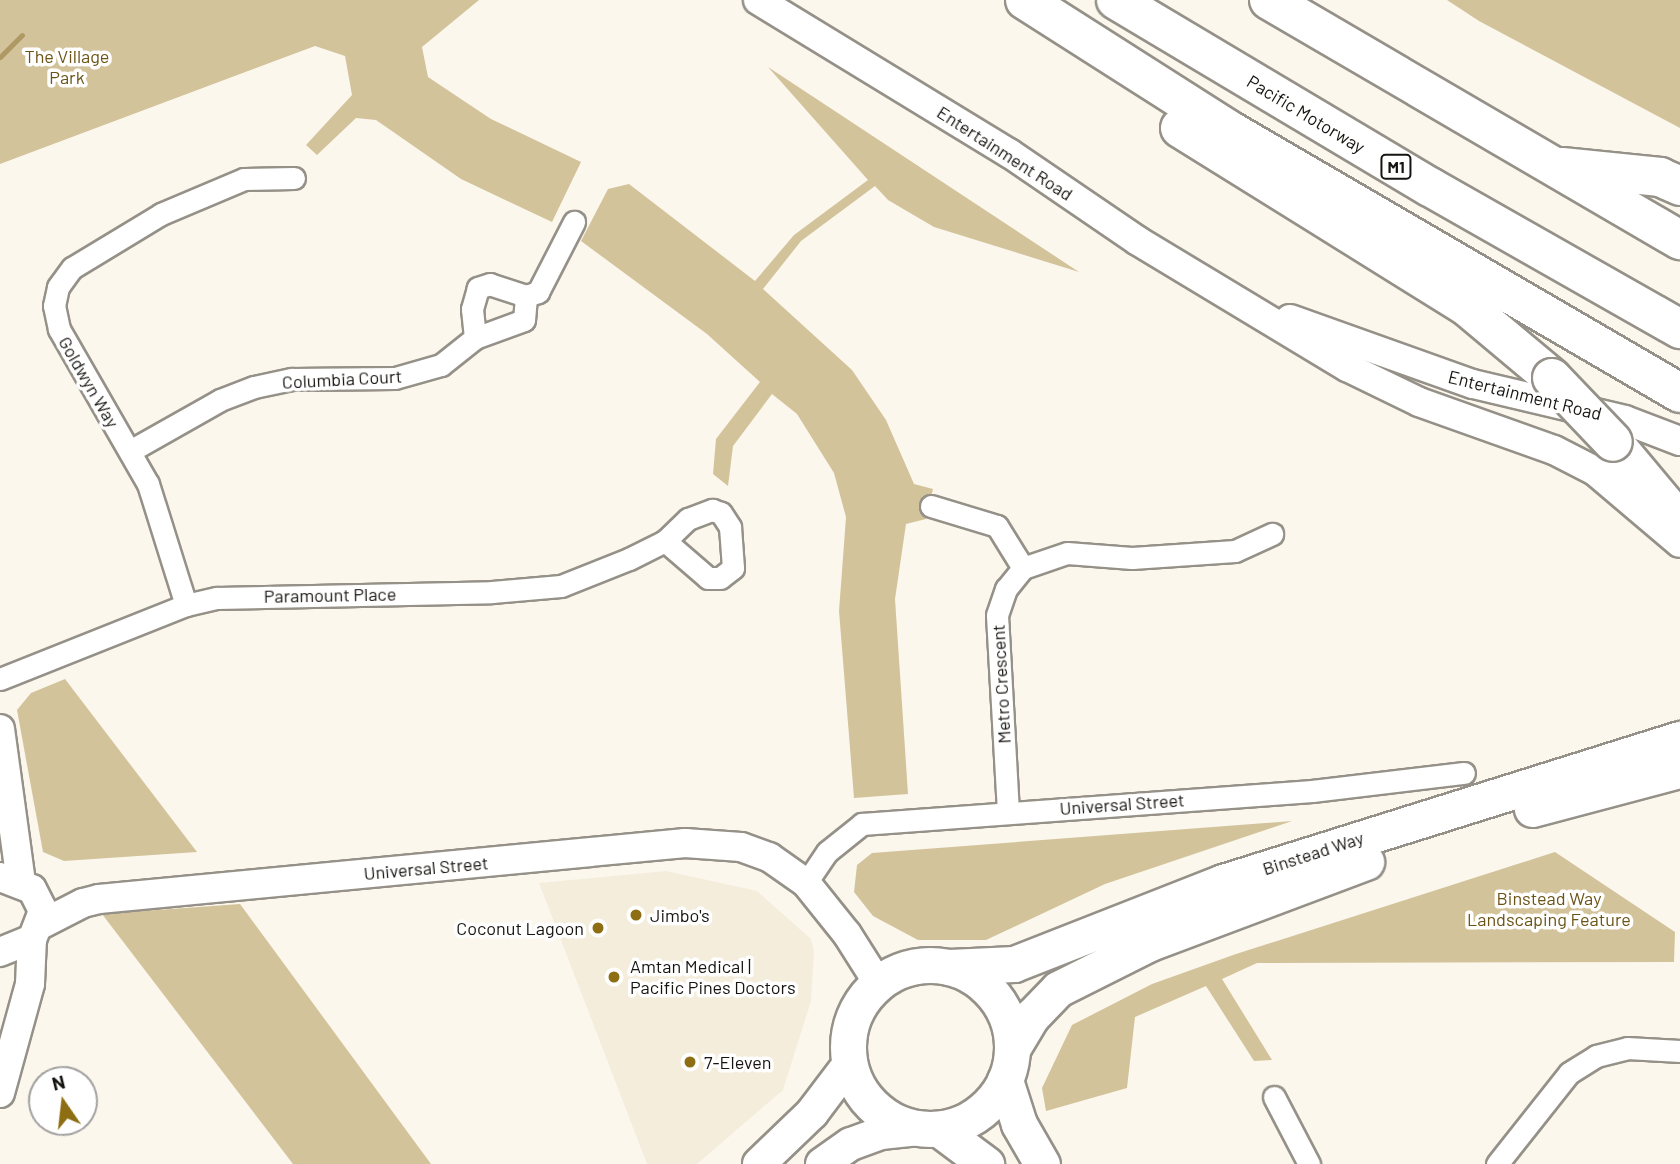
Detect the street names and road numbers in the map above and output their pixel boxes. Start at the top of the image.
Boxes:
street label: Pacific Motorway [1243,70,1369,158]
street label: Entertainment Road [933,101,1077,205]
road number: M1 [1380,154,1412,180]
street label: Goldwyn Way [54,333,124,431]
street label: Columbia Court [281,365,403,393]
street label: Entertainment Road [1446,365,1604,425]
street label: Paramount Place [264,583,396,607]
street label: Metro Crescent [987,624,1015,744]
street label: Universal Street [1059,789,1185,819]
street label: Binstead Way [1260,827,1366,879]
street label: Universal Street [363,852,489,884]

